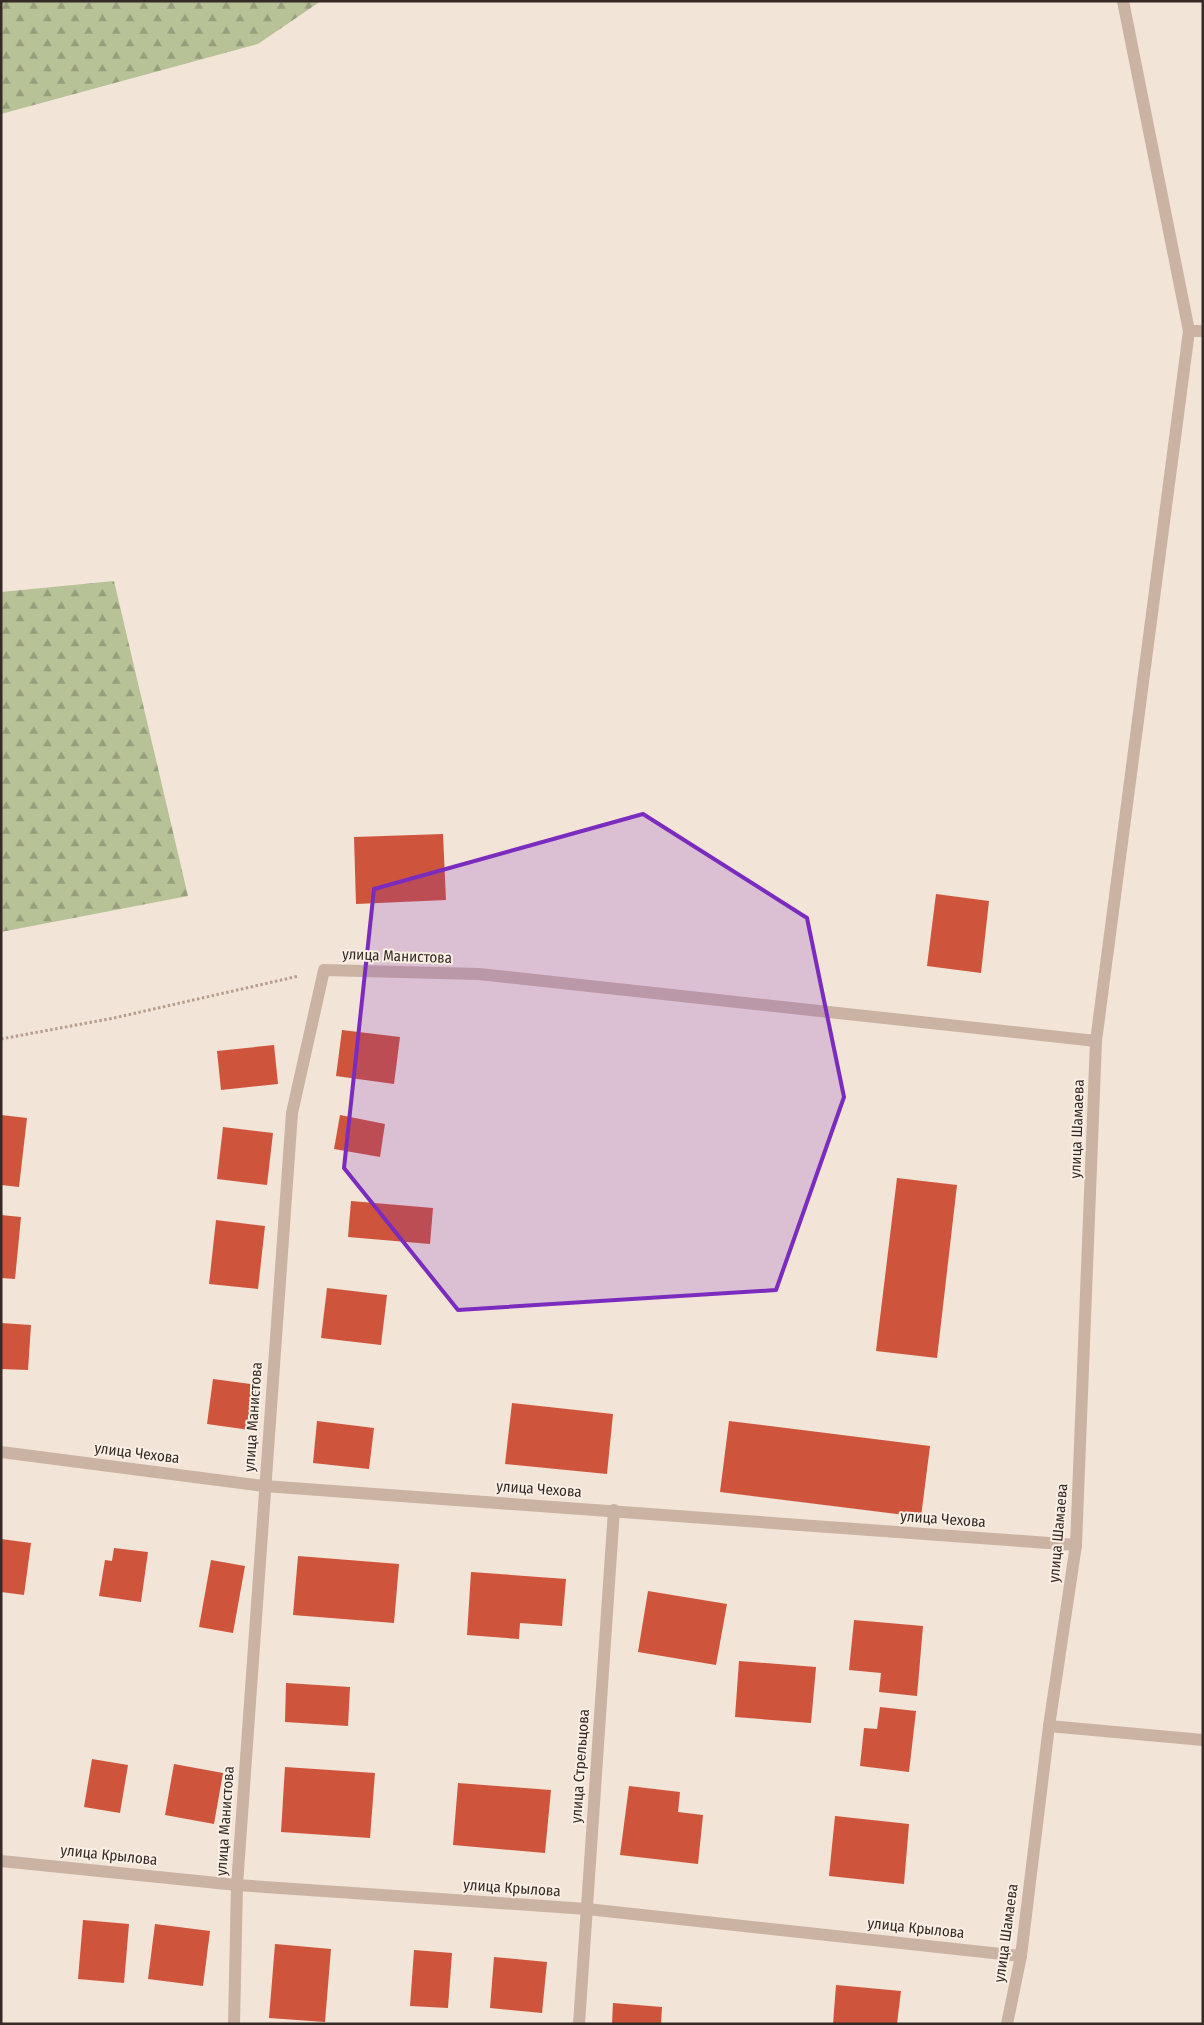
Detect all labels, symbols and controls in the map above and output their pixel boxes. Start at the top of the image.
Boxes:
street label: улица Манистова [342,945,452,967]
street label: улица Шамаева [1066,1079,1088,1179]
street label: улица Манистова [240,1362,266,1472]
street label: улица Чехова [93,1439,181,1467]
street label: улица Чехова [496,1477,582,1501]
street label: улица Шамаева [1045,1483,1071,1583]
street label: улица Чехова [900,1507,986,1531]
street label: улица Стрельцова [567,1708,593,1824]
street label: улица Манистова [212,1766,238,1876]
street label: улица Крылова [60,1841,158,1869]
street label: улица Крылова [463,1876,561,1900]
street label: улица Шамаева [990,1883,1022,1983]
street label: улица Крылова [867,1914,965,1942]

